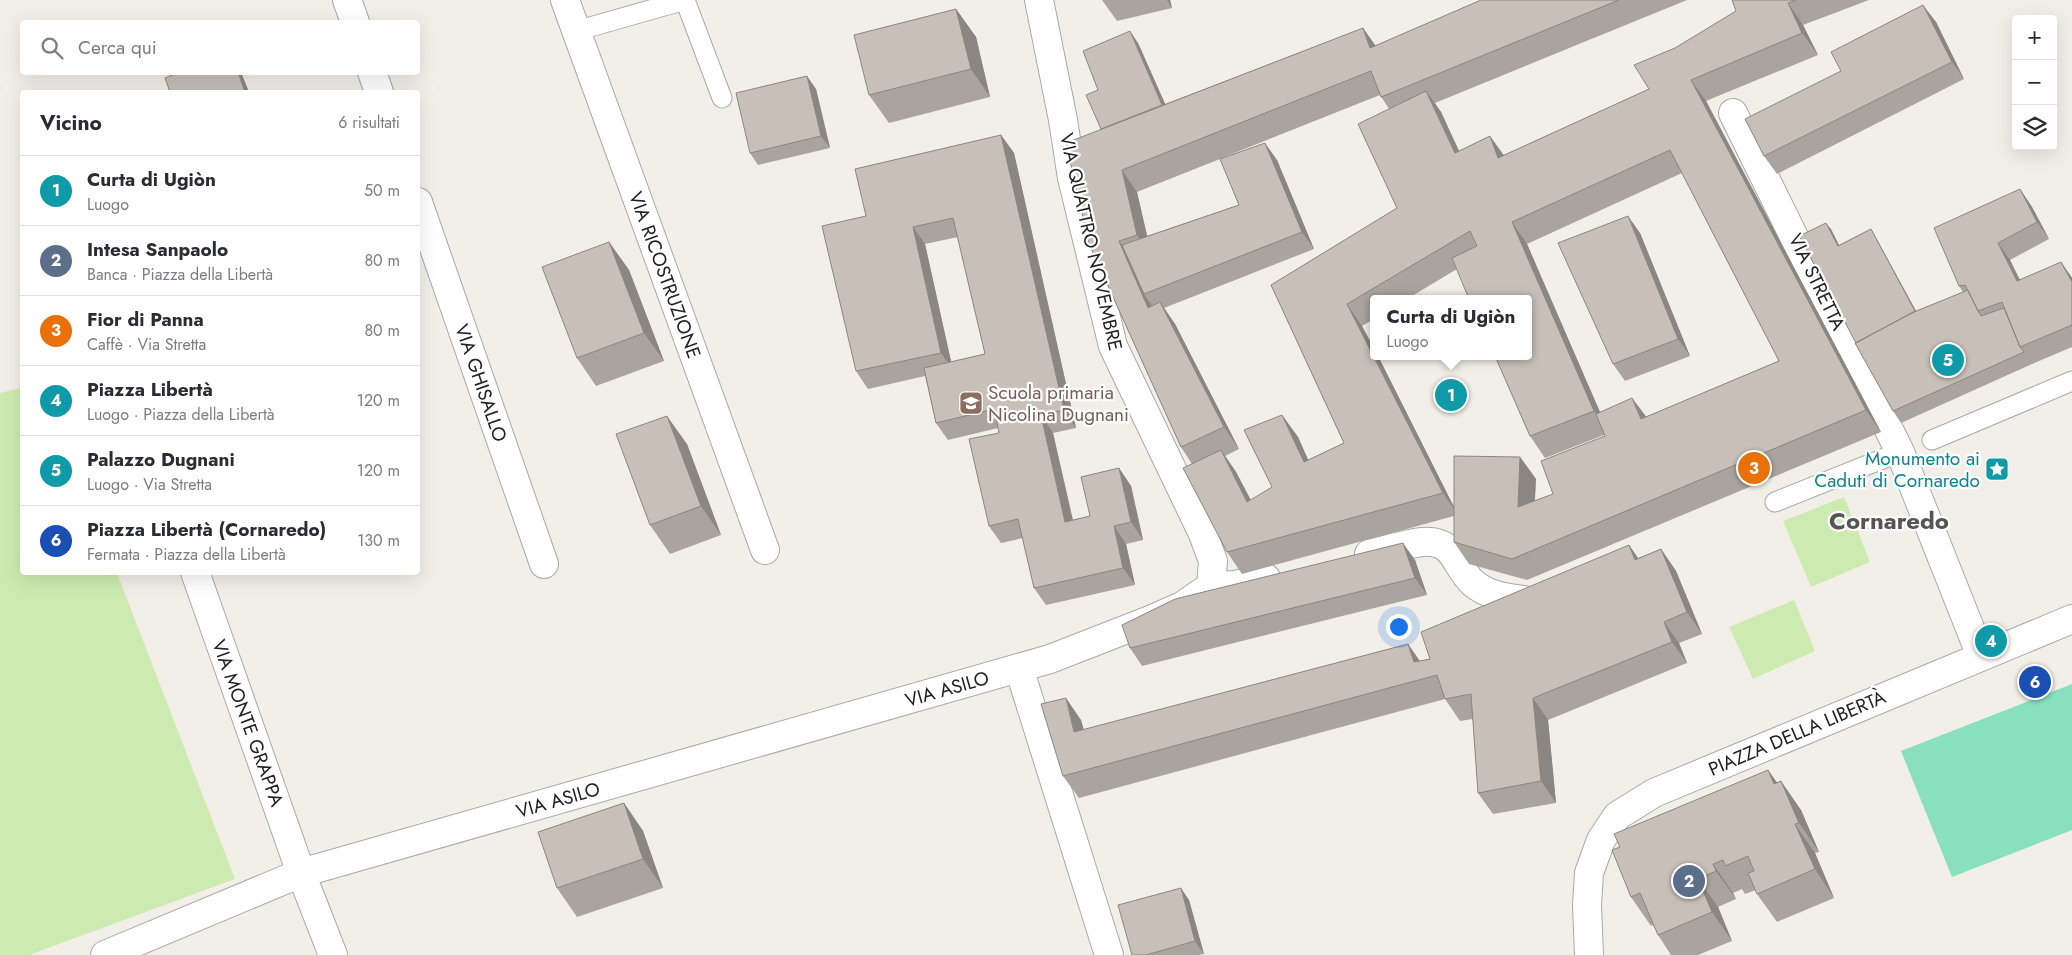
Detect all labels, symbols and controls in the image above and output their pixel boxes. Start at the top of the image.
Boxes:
map controls [2012,15,2057,150]
button: + [2012,15,2057,60]
search box [20,20,420,75]
icon: search [38,34,66,62]
text: Cerca qui [78,34,157,61]
button: − [2012,60,2057,105]
button: layers [2012,105,2057,150]
text: Vicino [40,108,102,138]
text: 6 risultati [338,111,400,134]
street label: VIA QUATTRO NOVEMBRE [1053,131,1129,353]
text: Curta di Ugiòn [87,166,216,193]
text: 1 [52,179,60,202]
text: 50 m [364,179,400,202]
street label: VIA RICOSTRUZIONE [622,188,708,362]
text: Luogo [87,193,129,216]
street label: VIA STRETTA [1782,229,1852,335]
text: Intesa Sanpaolo [87,236,228,263]
text: 2 [51,249,61,272]
text: 80 m [364,249,400,272]
text: Banca · Piazza della Libertà [87,263,273,286]
popup [1370,295,1532,360]
text: Curta di Ugiòn [1387,303,1516,330]
text: Fior di Panna [87,306,204,333]
text: 3 [51,319,61,342]
text: 80 m [364,319,400,342]
street label: VIA GHISALLO [448,320,514,446]
text: Luogo [1387,330,1428,353]
text: Caffè · Via Stretta [87,333,206,356]
pin: 5 [1932,341,1964,379]
text: Piazza Libertà [87,376,213,403]
pin: 1 [1435,376,1467,414]
place label: Scuola primaria Nicolina Dugnani [988,379,1129,428]
text: 4 [50,389,62,412]
text: 120 m [357,389,400,412]
school or university icon: Scuola primaria Nicolina Dugnani [958,390,984,416]
text: Luogo · Piazza della Libertà [87,403,275,426]
place label: Monumento ai Caduti di Cornaredo [1814,445,1980,494]
text: Palazzo Dugnani [87,446,235,473]
pin: 3 [1738,449,1770,487]
place icon: Monumento ai Caduti di Cornaredo [1984,456,2010,482]
text: 5 [51,459,61,482]
text: 120 m [357,459,400,482]
text: Luogo · Via Stretta [87,473,212,496]
district label: Cornaredo [1829,503,1949,538]
text: Piazza Libertà (Cornaredo) [87,516,326,543]
text: 6 [51,529,61,552]
text: 130 m [357,529,400,552]
text: Fermata · Piazza della Libertà [87,543,286,566]
your location [1386,614,1412,640]
pin: 4 [1975,622,2007,660]
street label: VIA MONTE GRAPPA [205,636,291,810]
pin: 6 [2019,663,2051,701]
street label: VIA ASILO [902,664,992,714]
street label: PIAZZA DELLA LIBERTÀ [1704,683,1890,783]
street label: VIA ASILO [513,775,603,825]
pin: 2 [1673,862,1705,900]

